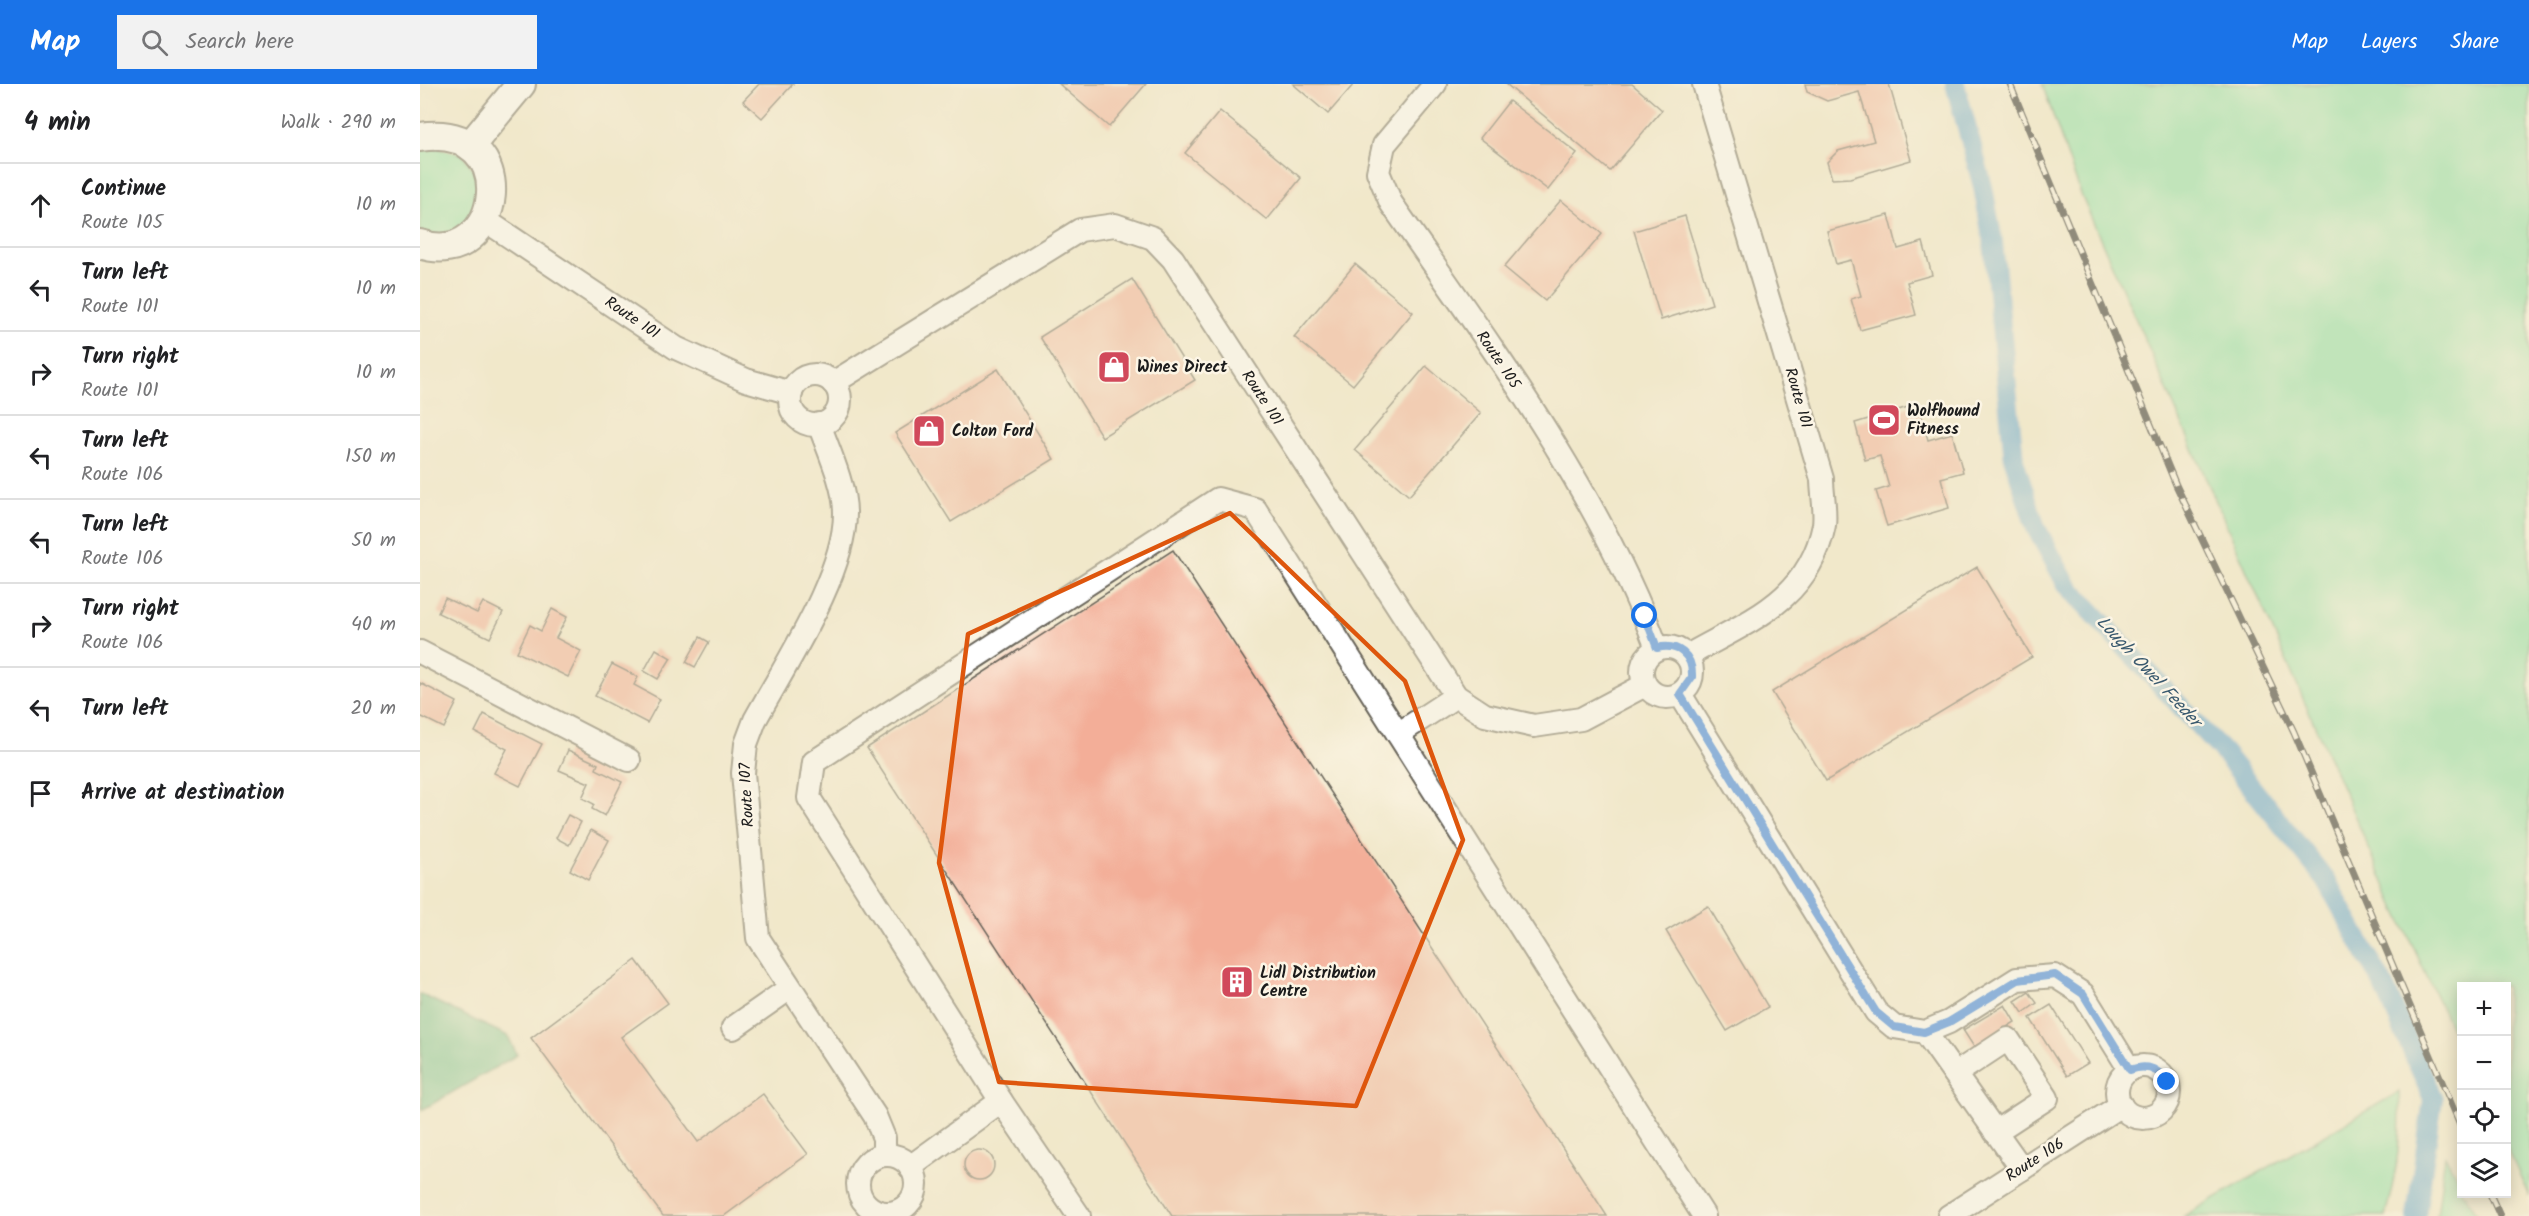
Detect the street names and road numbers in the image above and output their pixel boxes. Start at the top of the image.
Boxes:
street label: Route 101 [599,290,665,346]
street label: Route 105 [1469,326,1528,395]
street label: Route 101 [1235,365,1289,431]
street label: Route 101 [1777,365,1819,431]
street label: Route 107 [733,762,761,828]
street label: Route 106 [2001,1132,2069,1188]

